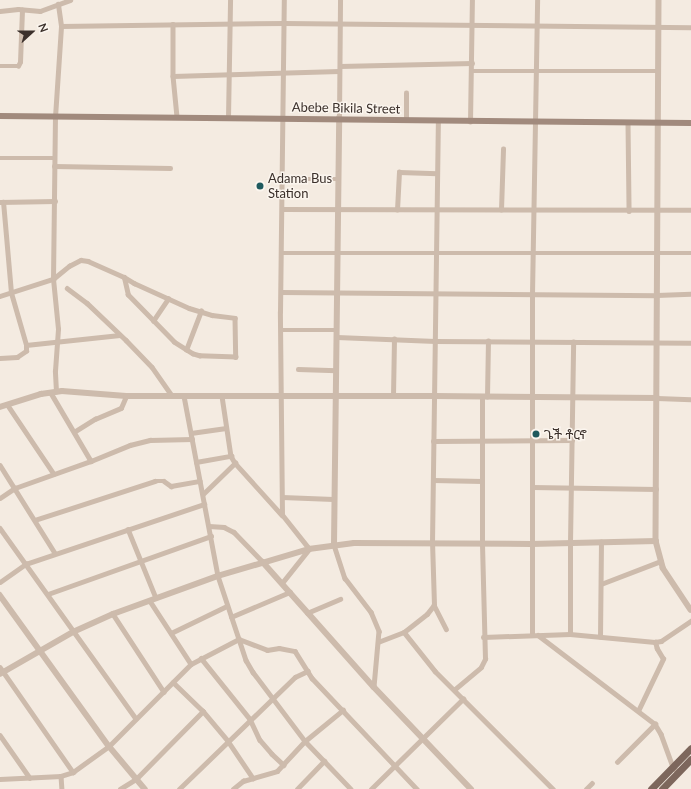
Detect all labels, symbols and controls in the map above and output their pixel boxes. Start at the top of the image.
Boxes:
north arrow [12,12,52,52]
text: N [36,21,51,34]
street label: Abebe Bikila Street [292,99,400,117]
place label: Adama Bus Station [268,171,332,202]
marker: Adama Bus Station [255,181,265,191]
place label: ጌች ቶርኖ [544,426,587,442]
marker: ጌች ቶርኖ [531,429,541,439]

